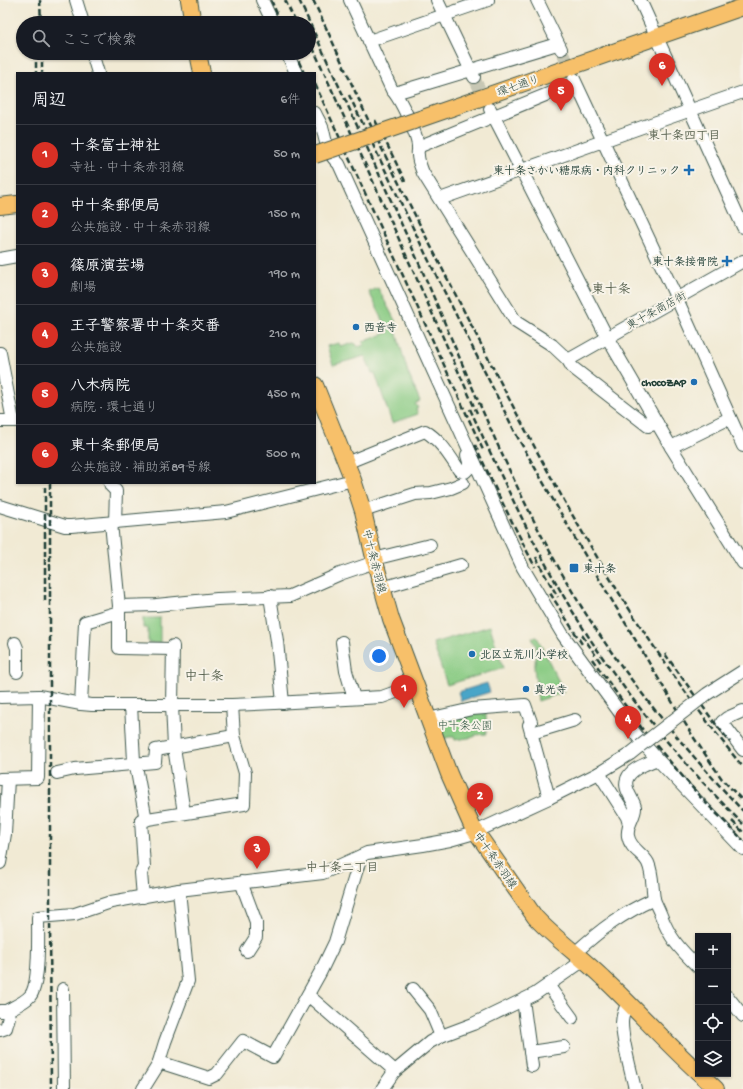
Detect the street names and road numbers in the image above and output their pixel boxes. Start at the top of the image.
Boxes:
street label: 環七通り [496,73,541,100]
street label: 東十条商店街 [625,290,689,333]
street label: 中十条赤羽線 [359,528,388,595]
street label: 中十条赤羽線 [471,830,519,892]

